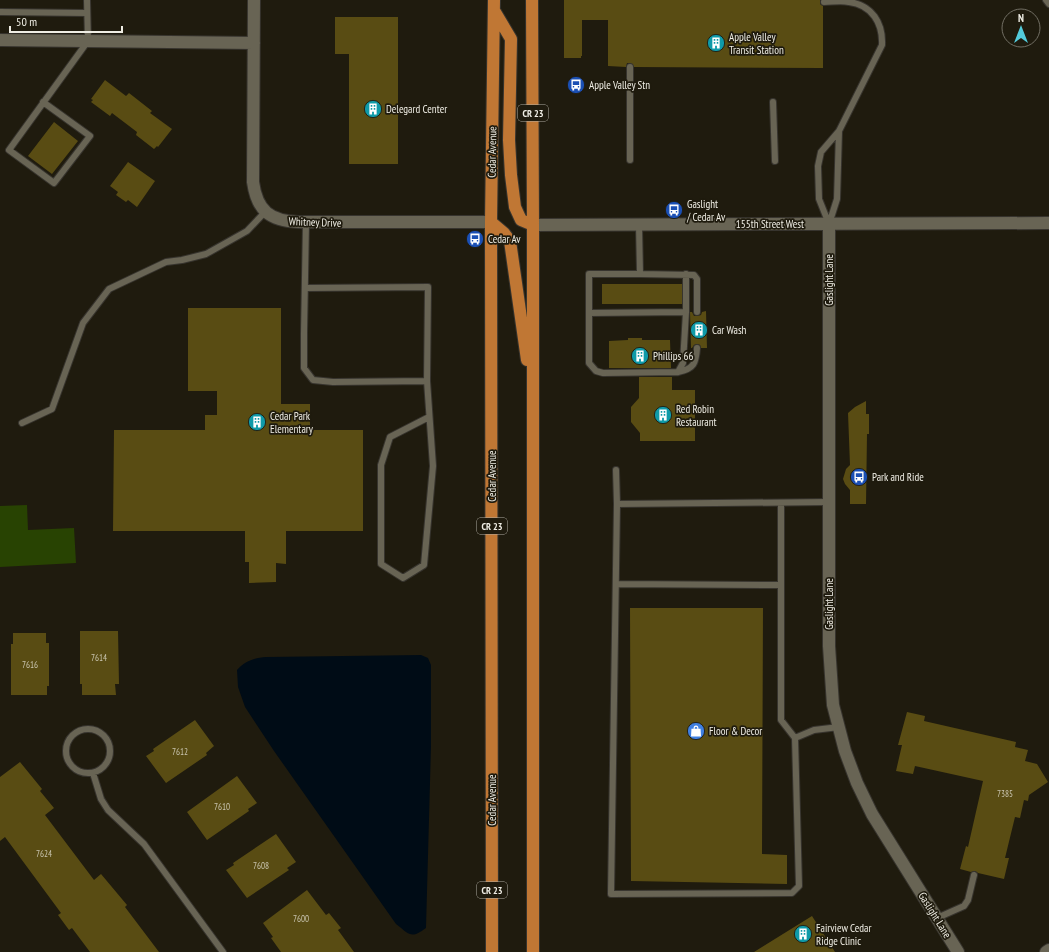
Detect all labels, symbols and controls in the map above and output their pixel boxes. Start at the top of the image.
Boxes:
scale bar [10,8,122,34]
north arrow [1001,8,1041,48]
text: N [1018,11,1024,25]
text: 50 m [16,14,37,29]
place label: Apple Valley Transit Station [729,30,784,57]
building icon: Apple Valley Transit Station [706,33,726,53]
bus stop icon: Apple Valley Stn [566,75,586,95]
place label: Apple Valley Stn [589,78,650,92]
building icon: Delegard Center [363,99,383,119]
place label: Delegard Center [386,102,447,116]
road number: CR 23 [518,105,548,121]
street label: Cedar Avenue [485,126,499,178]
place label: Gaslight / Cedar Av [686,197,726,224]
bus stop icon: Gaslight / Cedar Av [664,200,684,220]
street label: Whitney Drive [288,214,342,230]
street label: 155th Street West [736,217,804,231]
bus stop icon: Cedar Av [465,229,485,249]
place label: Cedar Av [488,232,521,246]
street label: Gaslight Lane [822,254,836,306]
building icon: Car Wash [689,320,709,340]
place label: Car Wash [712,323,747,337]
building icon: Phillips 66 [630,346,650,366]
place label: Phillips 66 [653,349,693,363]
place label: Red Robin Restaurant [676,402,717,429]
building icon: Red Robin Restaurant [653,405,673,425]
place label: Cedar Park Elementary [270,409,314,436]
building icon: Cedar Park Elementary [247,412,267,432]
street label: Cedar Avenue [485,450,499,502]
bus stop icon: Park and Ride [849,467,869,487]
place label: Park and Ride [872,470,924,484]
road number: CR 23 [477,518,507,534]
street label: Gaslight Lane [822,578,836,630]
house number: 7614 [91,652,107,663]
house number: 7616 [22,659,38,670]
shop icon: Floor & Decor [686,721,706,741]
place label: Floor & Decor [709,724,762,738]
house number: 7612 [172,746,188,757]
street label: Cedar Avenue [485,774,499,826]
house number: 7385 [997,788,1013,799]
house number: 7610 [214,801,230,812]
house number: 7624 [36,848,52,859]
house number: 7608 [253,860,269,871]
road number: CR 23 [477,882,507,898]
street label: Gaslight Lane [915,889,955,941]
house number: 7600 [293,913,309,924]
place label: Fairview Cedar Ridge Clinic [816,921,872,948]
building icon: Fairview Cedar Ridge Clinic [793,924,813,944]

